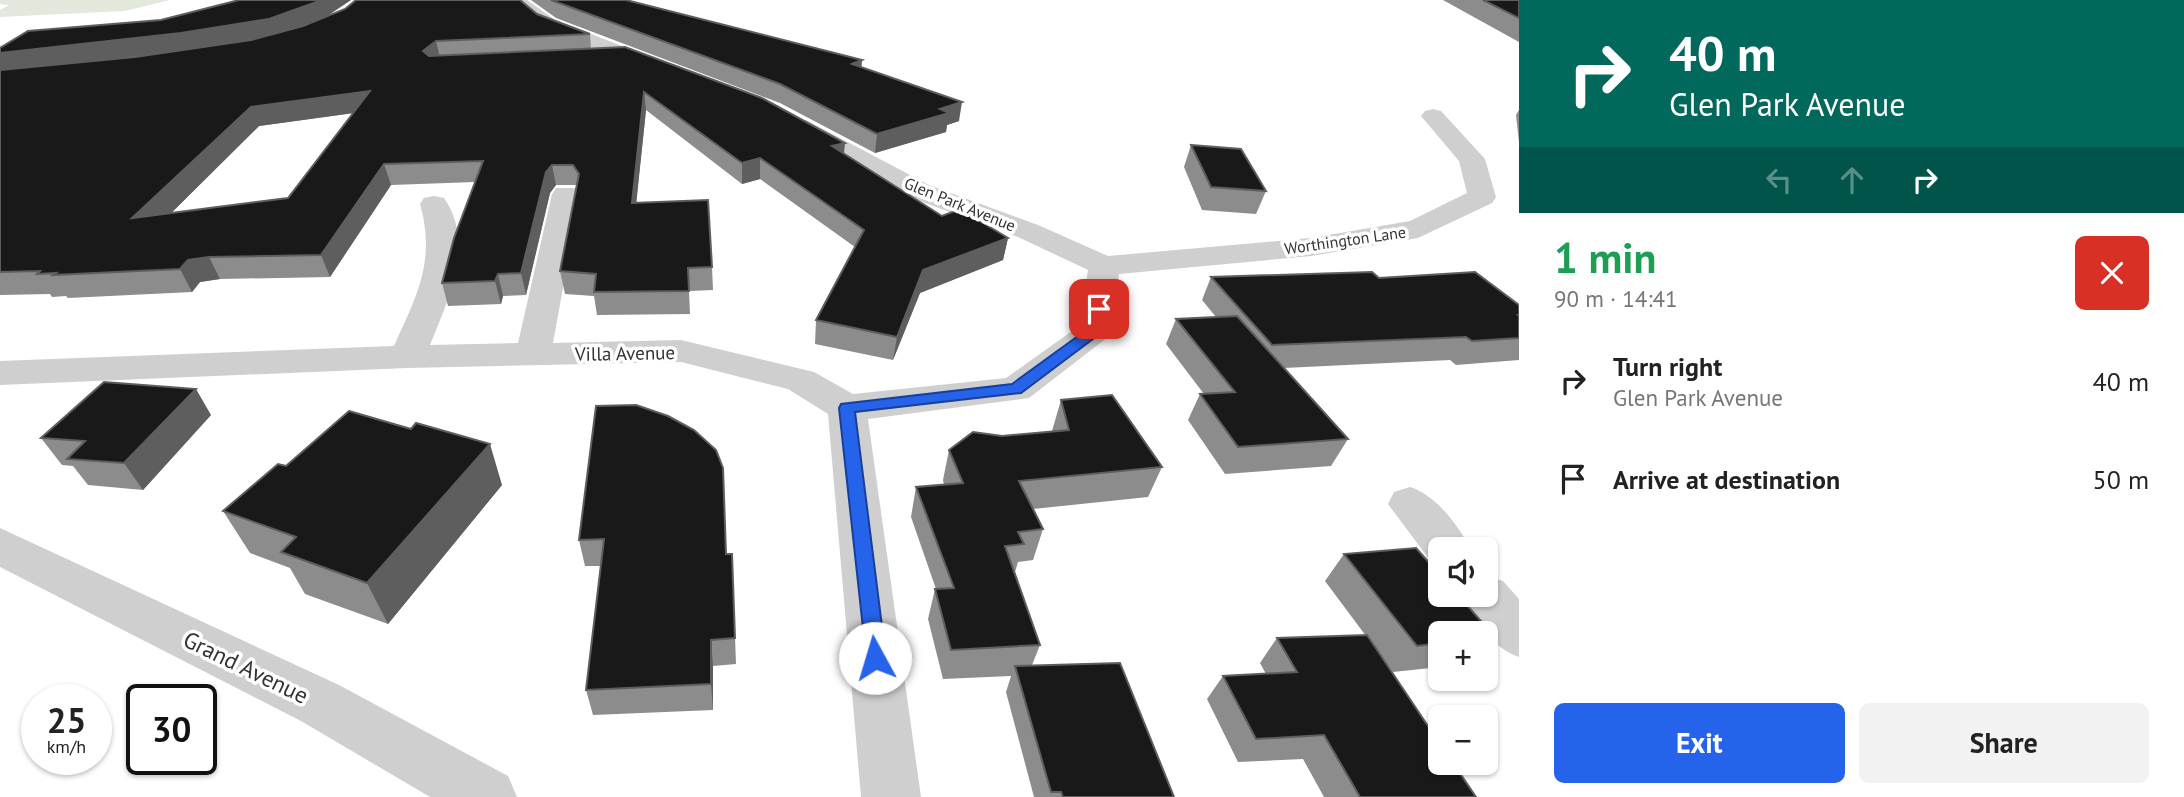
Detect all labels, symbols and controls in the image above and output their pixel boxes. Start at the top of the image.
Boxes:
text: 40 m [1669,21,1776,85]
icon: right [1554,28,1645,119]
text: Glen Park Avenue [1669,83,1906,125]
icon: left [1760,161,1798,199]
icon: ahead [1833,161,1871,199]
icon: right [1906,161,1944,199]
street label: Glen Park Avenue [901,173,1019,235]
street label: Worthington Lane [1283,222,1407,258]
text: 1 min [1554,230,1656,285]
button: close [2075,236,2149,310]
pin [1069,279,1129,339]
text: 90 m · 14:41 [1554,284,1678,313]
icon: arrive [1080,290,1118,328]
street label: Villa Avenue [574,340,675,366]
text: Turn right [1613,350,1722,383]
icon: right [1554,362,1592,400]
text: 40 m [2093,365,2149,398]
text: Glen Park Avenue [1613,383,1783,412]
icon: arrive [1554,460,1592,498]
text: Arrive at destination [1613,463,1840,496]
text: 50 m [2093,463,2149,496]
map controls [1428,537,1498,775]
button: sound [1428,537,1498,607]
position arrow [838,621,912,695]
button: + [1428,621,1498,691]
street label: Grand Avenue [179,624,313,710]
speed limit sign: 30 [126,684,217,775]
text: 25 [47,697,86,743]
button: Exit [1554,703,1845,783]
button: Share [1859,703,2149,783]
button: − [1428,705,1498,775]
text: km/h [47,735,86,758]

